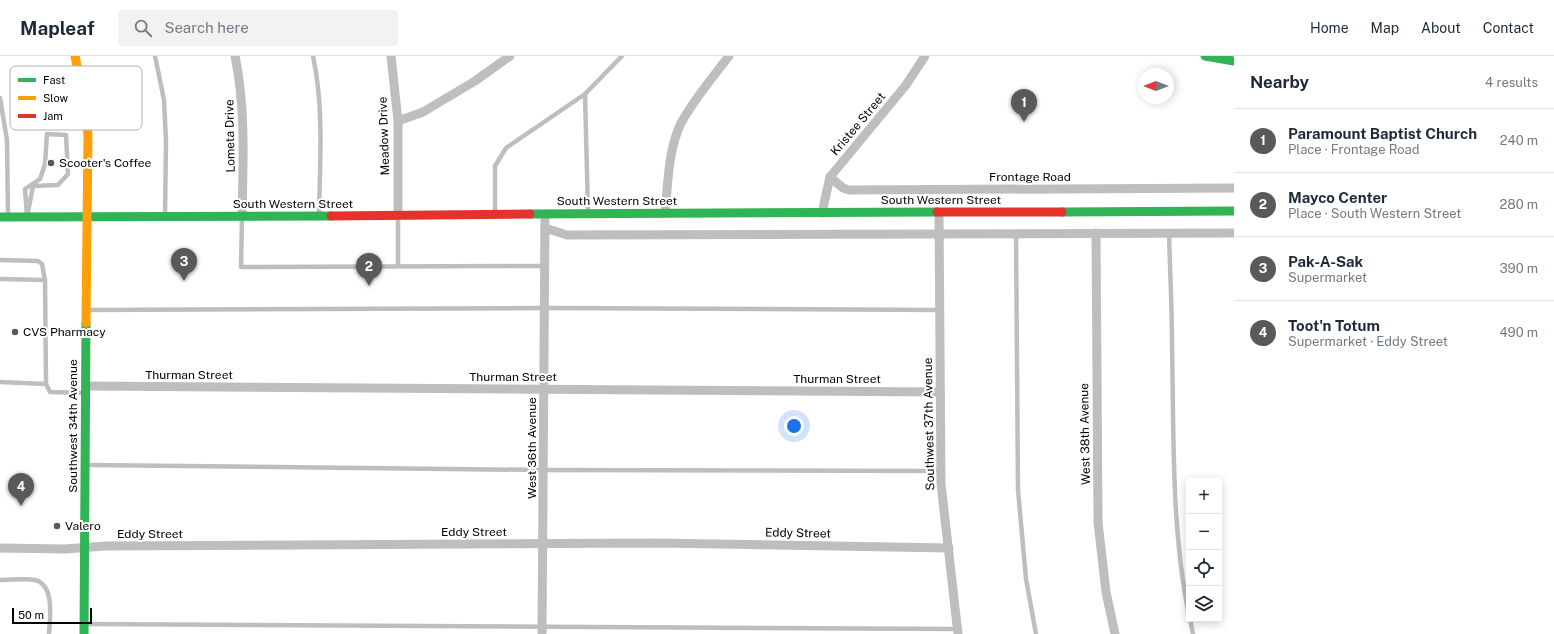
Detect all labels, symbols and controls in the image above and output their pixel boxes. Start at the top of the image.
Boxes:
search box [118,10,398,46]
text: Mapleaf [20,17,94,39]
icon: search [132,17,154,39]
text: Search here [164,19,249,36]
text: Home [1310,20,1349,36]
text: Map [1371,20,1399,36]
text: About [1421,20,1461,36]
text: Contact [1483,20,1534,36]
legend [10,66,142,130]
north arrow [1138,68,1174,104]
text: Nearby [1250,72,1309,92]
text: Fast [43,74,65,86]
text: 4 results [1485,75,1538,90]
street label: Kristee Street [828,89,889,158]
pin: 1 [1011,89,1037,122]
text: Slow [43,92,69,104]
street label: Meadow Drive [376,96,392,176]
street label: Lometa Drive [222,99,238,173]
text: Jam [43,110,63,122]
text: Paramount Baptist Church [1288,125,1477,142]
text: 1 [1260,133,1266,148]
text: 240 m [1500,133,1538,148]
text: Place · Frontage Road [1288,142,1419,157]
place label: Scooter's Coffee [59,156,152,170]
marker: Scooter's Coffee [46,158,56,168]
street label: Frontage Road [989,170,1071,184]
text: Mayco Center [1288,189,1387,206]
street label: South Western Street [881,193,1002,207]
street label: South Western Street [557,194,678,208]
street label: South Western Street [233,197,354,211]
text: 2 [1259,197,1267,212]
text: 280 m [1500,197,1538,212]
text: Place · South Western Street [1288,206,1461,221]
pin: 3 [171,248,197,281]
pin: 2 [356,253,382,286]
text: Pak-A-Sak [1288,253,1363,270]
text: 3 [1259,261,1267,276]
text: 390 m [1500,261,1538,276]
text: Supermarket [1288,270,1367,285]
text: Toot'n Totum [1288,317,1380,334]
place label: CVS Pharmacy [23,325,106,339]
text: 4 [1259,325,1267,340]
text: 490 m [1499,325,1538,340]
marker: CVS Pharmacy [10,327,20,337]
text: Supermarket · Eddy Street [1288,334,1448,349]
street label: Southwest 37th Avenue [921,357,937,491]
street label: Southwest 34th Avenue [66,359,80,493]
street label: Thurman Street [145,368,233,382]
street label: Thurman Street [469,370,557,384]
street label: Thurman Street [793,372,881,386]
street label: West 38th Avenue [1077,383,1093,485]
street label: West 36th Avenue [525,397,539,499]
your location [784,416,804,436]
pin: 4 [8,473,34,506]
map controls [1186,478,1222,622]
button: + [1186,478,1222,514]
button: − [1186,514,1222,550]
place label: Valero [65,519,101,533]
marker: Valero [52,521,62,531]
street label: Eddy Street [441,525,507,539]
street label: Eddy Street [765,525,831,541]
street label: Eddy Street [117,527,183,541]
button: locate [1186,550,1222,586]
button: layers [1186,586,1222,622]
scale bar [12,606,92,625]
text: 50 m [18,609,44,621]

